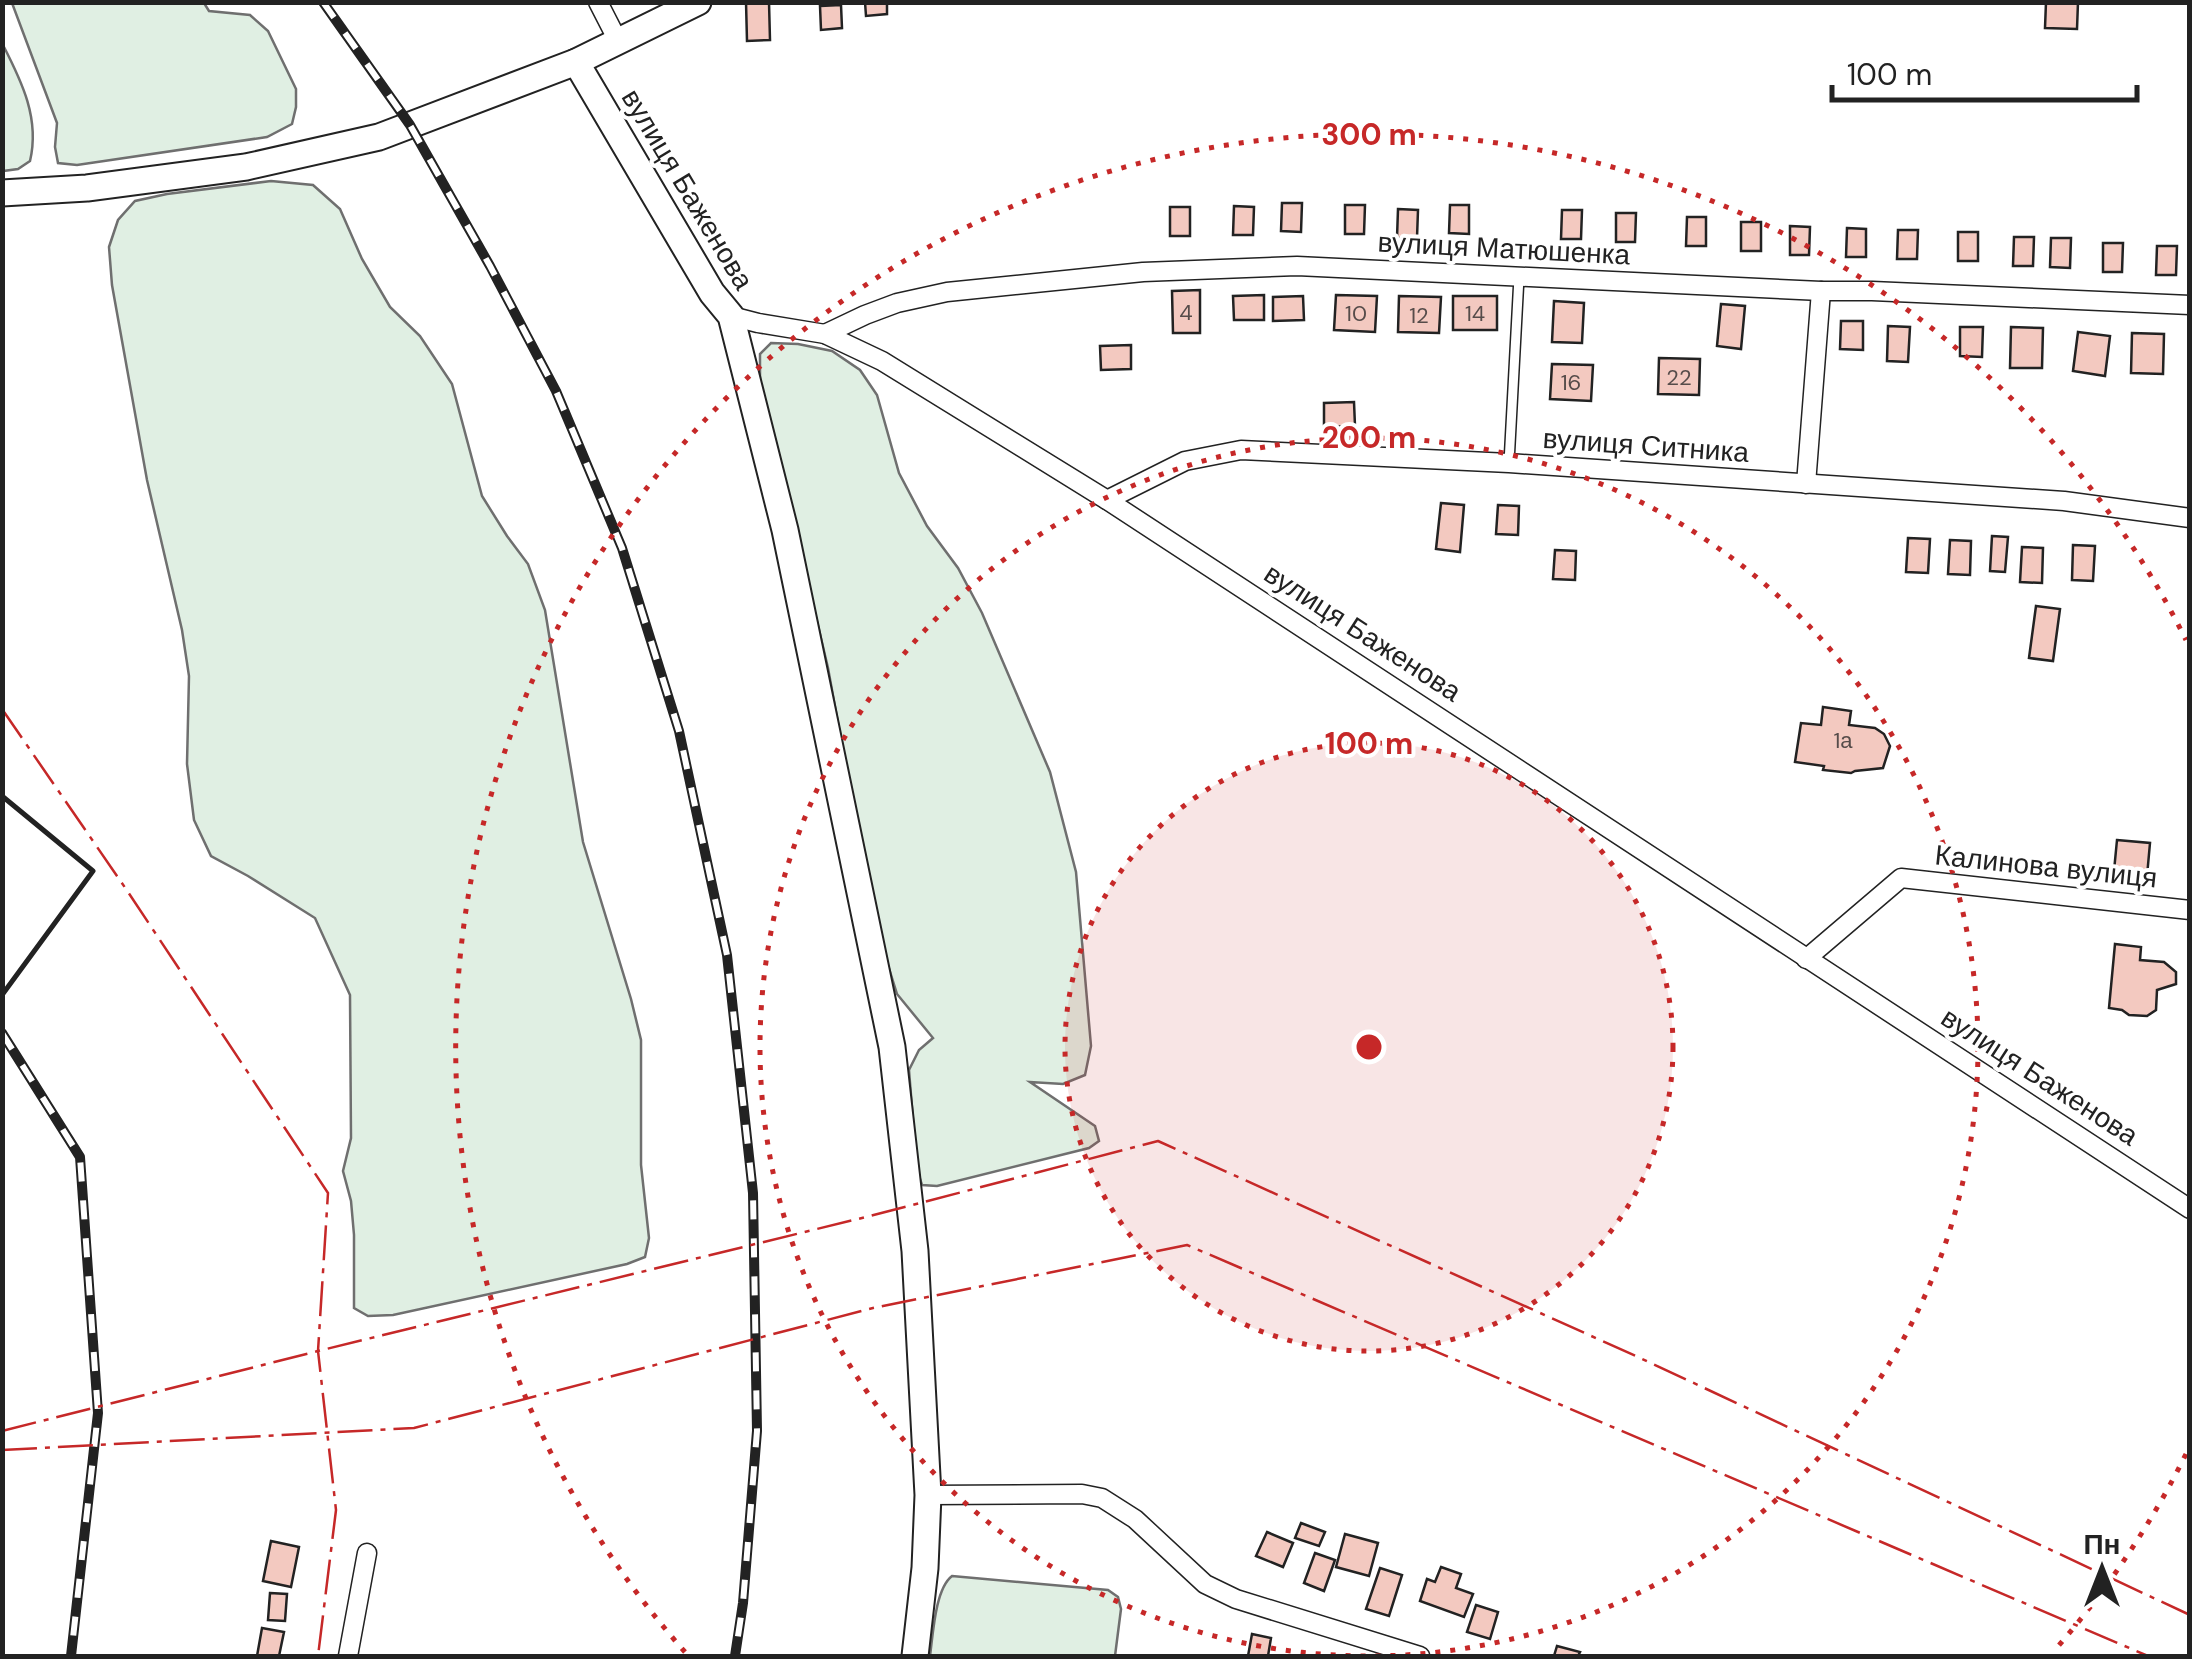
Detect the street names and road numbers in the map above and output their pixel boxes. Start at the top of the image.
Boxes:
street label: вулиця Баженова [613,82,762,297]
street label: вулиця Матюшенка [1377,223,1632,274]
street label: вулиця Ситника [1542,420,1751,471]
street label: вулиця Баженова [1257,555,1469,710]
street label: Калинова вулиця [1933,836,2159,897]
street label: вулиця Баженова [1934,999,2146,1154]

